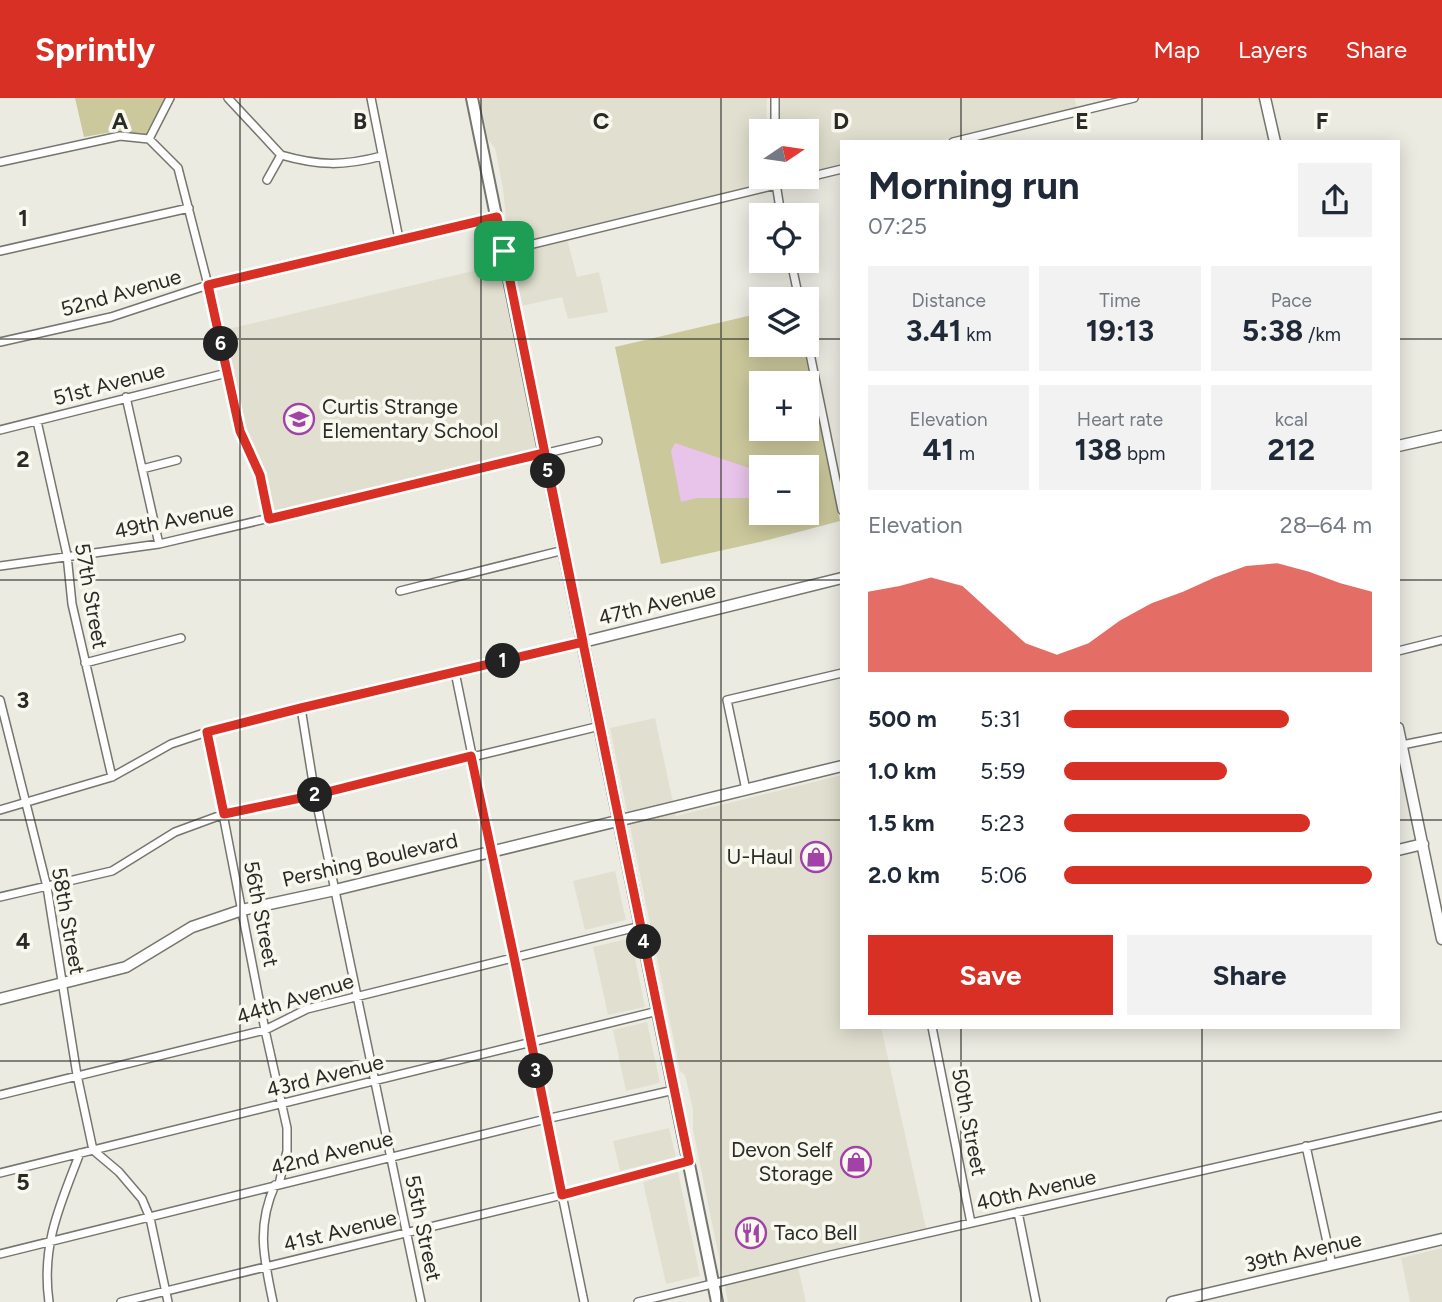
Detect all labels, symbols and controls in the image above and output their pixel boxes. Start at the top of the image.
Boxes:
text: Sprintly [35,30,155,69]
text: Map [1153,35,1200,64]
text: Layers [1238,35,1307,64]
text: Share [1345,35,1407,64]
text: A [112,107,129,135]
text: B [353,107,367,135]
text: C [593,107,610,135]
text: D [833,107,849,135]
text: E [1075,107,1089,135]
text: F [1316,107,1329,135]
north arrow [749,119,819,189]
map controls [749,119,819,525]
text: Morning run [868,163,1080,209]
button: share [1298,163,1372,237]
button: locate [749,203,819,273]
text: 1 [18,204,28,232]
text: 07:25 [868,212,927,240]
pin [474,221,534,281]
icon: arrive [485,232,523,270]
street label: 52nd Avenue [58,263,184,322]
button: layers [749,287,819,357]
text: Distance [911,289,986,312]
text: Time [1099,289,1141,312]
text: Pace [1271,289,1312,312]
text: 3.41 [906,312,962,349]
text: 19:13 [1086,312,1154,349]
text: 5:38 [1242,312,1303,349]
text: km [962,323,992,346]
text: /km [1303,323,1341,346]
pin: 6 [204,327,238,362]
text: 6 [215,332,226,355]
street label: 51st Avenue [50,357,167,410]
button: + [749,371,819,441]
place label: Curtis Strange Elementary School [322,394,498,443]
school or university icon: Curtis Strange Elementary School [282,402,316,436]
text: Elevation [910,408,988,431]
text: Heart rate [1077,408,1163,431]
text: kcal [1275,408,1308,431]
text: 41 [922,431,954,468]
text: 138 [1075,431,1122,468]
text: 212 [1268,431,1315,468]
text: m [954,442,975,465]
text: bpm [1122,442,1165,465]
text: 2 [16,445,30,473]
pin: 5 [530,454,566,488]
button: − [749,455,819,525]
text: 5 [542,459,553,482]
street label: 49th Avenue [112,496,236,543]
text: Elevation [868,511,963,539]
text: 28–64 m [1280,511,1372,539]
street label: 57th Street [70,541,113,651]
street label: 47th Avenue [596,577,718,630]
pin: 1 [486,644,520,678]
text: 1 [498,649,507,672]
text: 3 [17,686,29,714]
text: 500 m [868,705,937,733]
text: 5:31 [980,705,1021,733]
text: 1.0 km [868,757,936,785]
text: 5:59 [980,757,1025,785]
pin: 2 [298,778,332,812]
text: 2 [309,783,320,806]
text: 1.5 km [868,809,935,837]
text: 5:23 [980,809,1024,837]
street label: Pershing Boulevard [280,827,460,892]
shop icon: U-Haul [799,840,833,874]
place label: U-Haul [727,844,793,869]
street label: 56th Street [239,859,284,969]
text: 2.0 km [868,861,940,889]
text: 5:06 [980,861,1027,889]
street label: 58th Street [47,865,90,977]
pin: 4 [626,924,662,960]
text: 4 [16,927,30,955]
text: 4 [637,930,650,953]
button: Save [868,935,1113,1015]
button: Share [1127,935,1372,1015]
street label: 44th Avenue [233,968,357,1029]
street label: 43rd Avenue [264,1049,386,1102]
pin: 3 [518,1054,554,1088]
text: 3 [530,1059,541,1082]
street label: 50th Street [947,1066,992,1178]
street label: 42nd Avenue [268,1125,396,1180]
place label: Devon Self Storage [731,1137,833,1186]
shop icon: Devon Self Storage [839,1145,873,1179]
street label: 40th Avenue [973,1164,1098,1215]
text: 5 [16,1168,30,1196]
street label: 55th Street [400,1173,447,1283]
street label: 41st Avenue [281,1204,399,1257]
restaurant icon: Taco Bell [734,1216,768,1250]
place label: Taco Bell [774,1220,857,1245]
street label: 39th Avenue [1242,1226,1364,1277]

